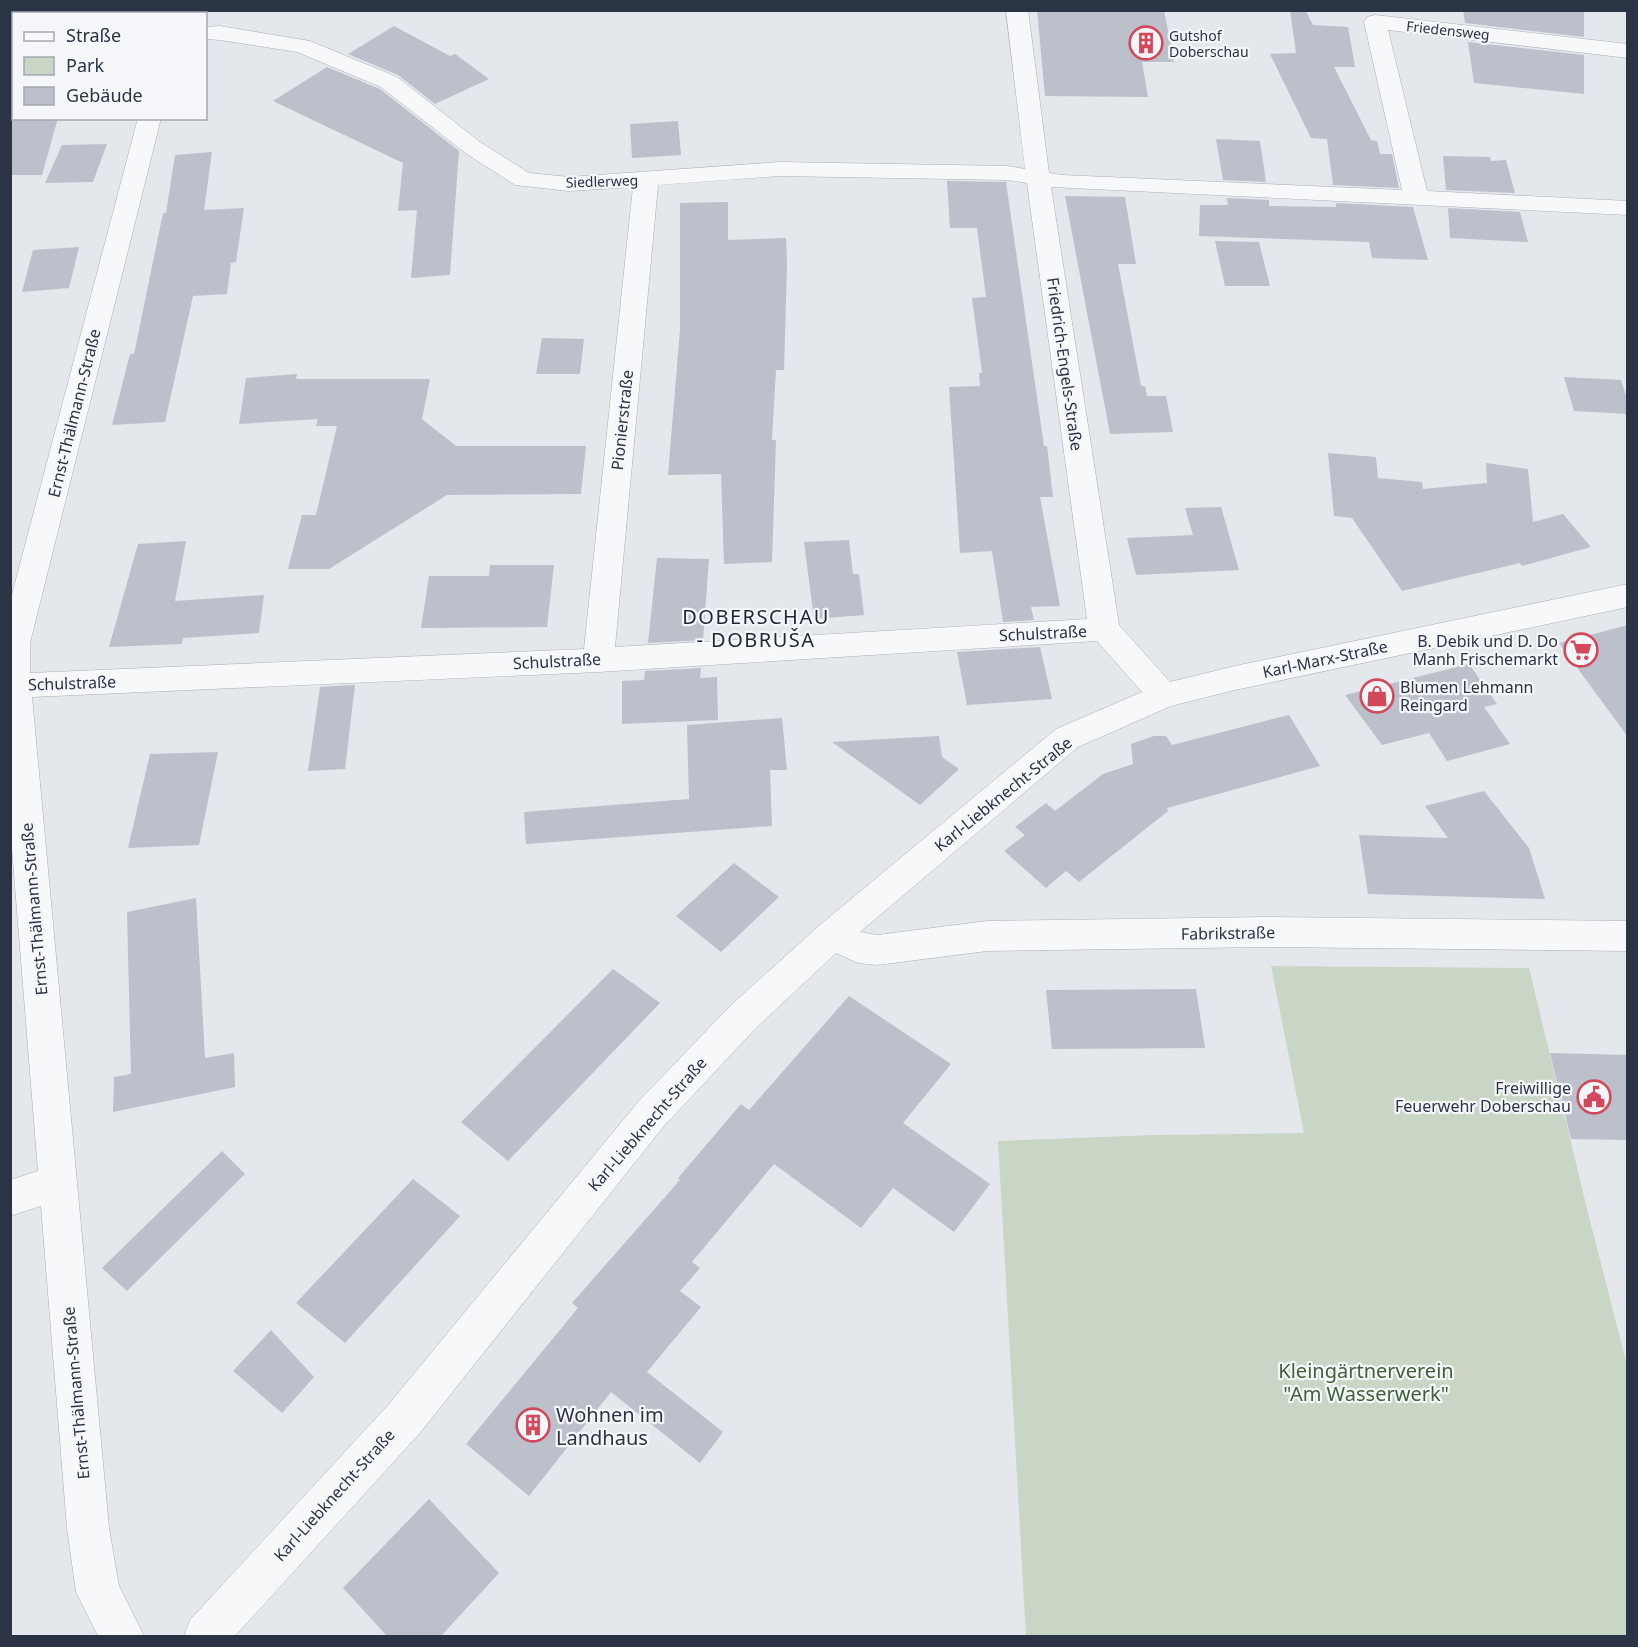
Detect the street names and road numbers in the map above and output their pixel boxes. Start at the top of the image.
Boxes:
street label: Friedensweg [1405,16,1491,44]
street label: Siedlerweg [565,170,639,192]
street label: Friedrich-Engels-Straße [1042,276,1088,452]
street label: Ernst-Thälmann-Straße [42,326,106,500]
street label: Pionierstraße [606,369,638,471]
street label: Schulstraße [998,620,1088,646]
street label: Karl-Marx-Straße [1260,635,1390,683]
street label: Schulstraße [512,648,602,674]
street label: Schulstraße [28,670,116,696]
street label: Karl-Liebknecht-Straße [930,732,1076,856]
street label: Ernst-Thälmann-Straße [16,822,52,996]
street label: Fabrikstraße [1181,921,1275,945]
street label: Karl-Liebknecht-Straße [583,1052,711,1196]
street label: Ernst-Thälmann-Straße [58,1306,94,1480]
street label: Karl-Liebknecht-Straße [269,1424,399,1566]

